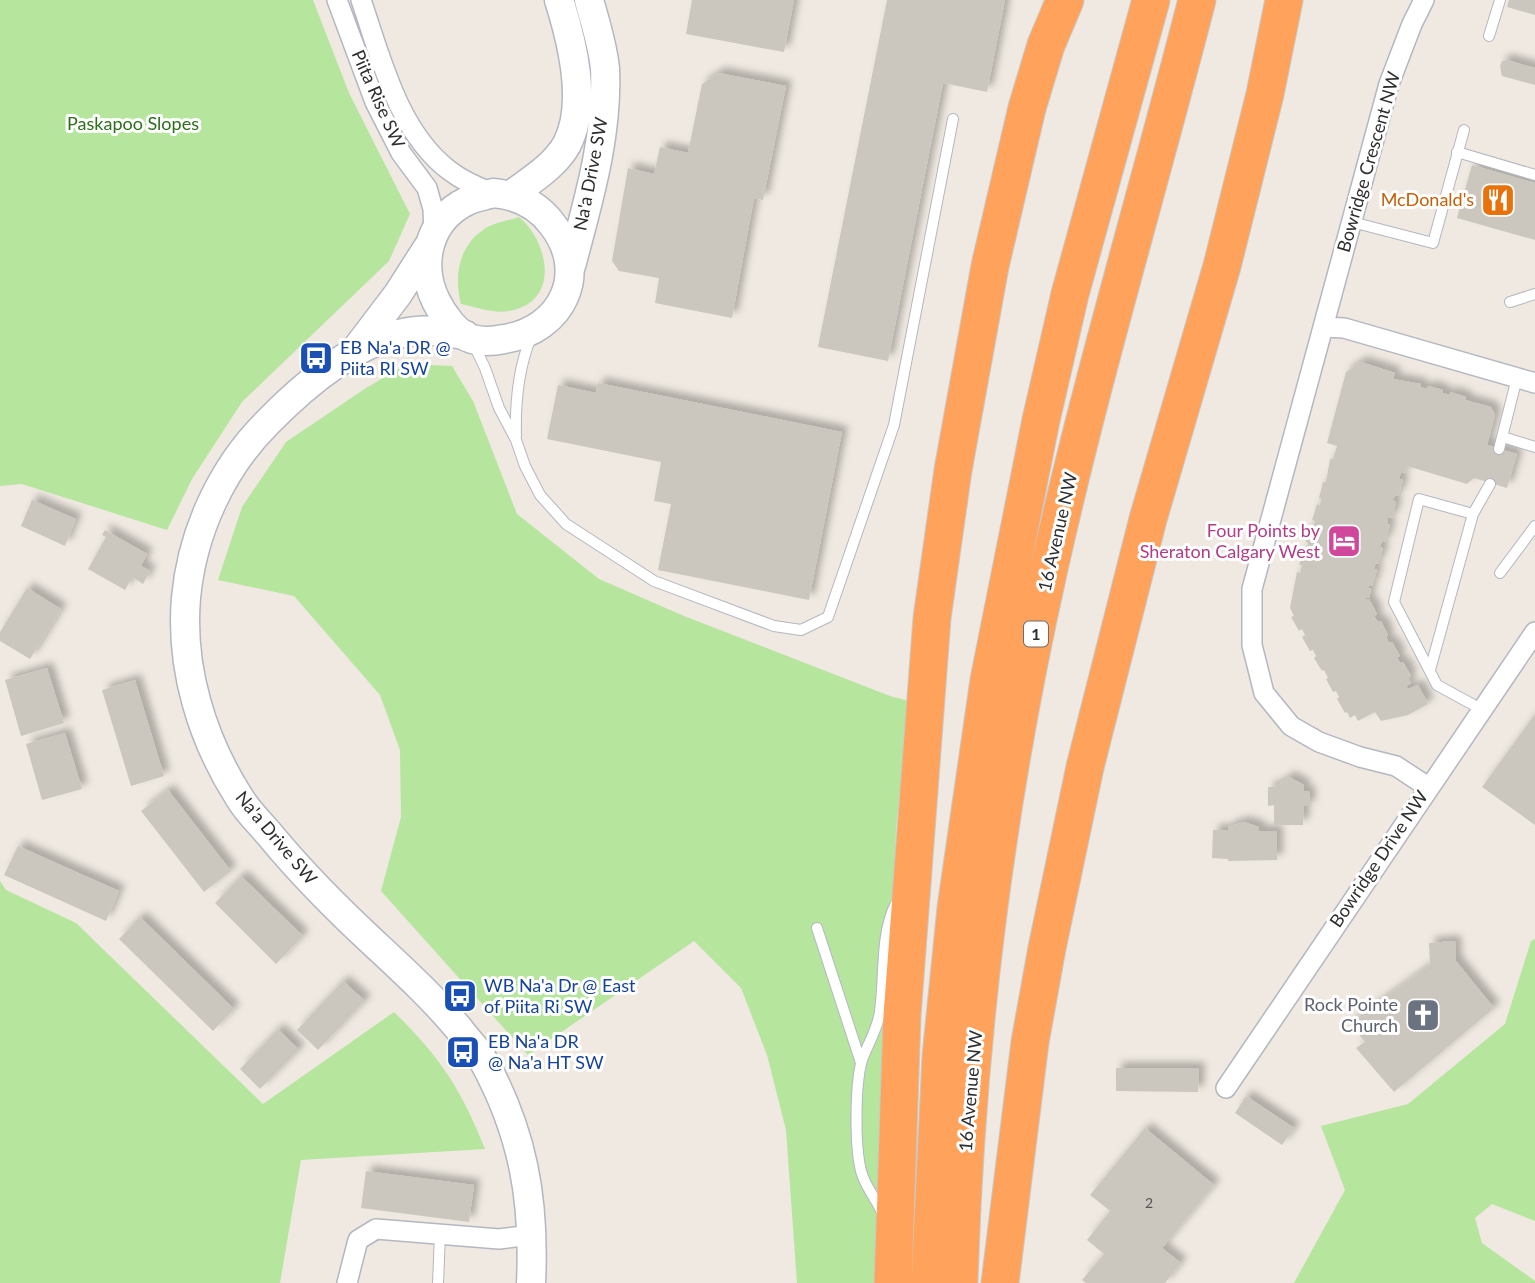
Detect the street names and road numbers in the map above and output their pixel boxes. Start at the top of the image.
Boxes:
street label: Piita Rise SW [347,46,410,151]
street label: Bowridge Crescent NW [1332,69,1404,255]
street label: Na'a Drive SW [568,115,612,232]
street label: 16 Avenue NW [1033,470,1081,593]
road number: 1 [1024,622,1048,646]
street label: Na'a Drive SW [231,786,322,889]
street label: Bowridge Drive NW [1324,786,1432,931]
street label: 16 Avenue NW [954,1029,986,1152]

